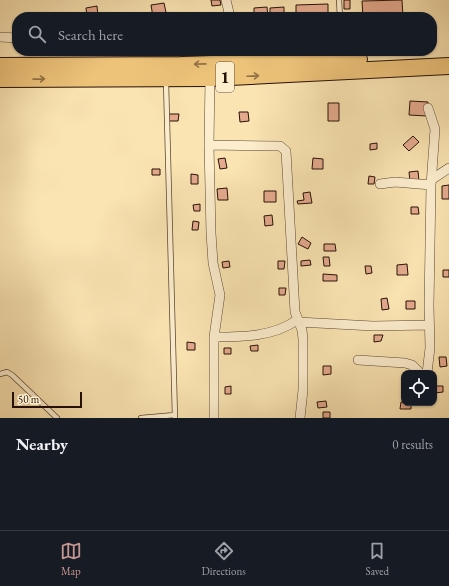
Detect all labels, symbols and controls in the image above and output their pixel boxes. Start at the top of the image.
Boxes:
search box [12,12,437,56]
icon: search [26,23,48,45]
text: Search here [58,25,123,44]
one-way arrow [194,60,207,68]
road number: 1 [216,62,234,92]
one-way arrow [246,72,259,79]
one-way arrow [32,75,45,83]
map controls [401,370,437,406]
button: locate [401,370,437,406]
scale bar [12,390,82,409]
text: 50 m [18,392,39,406]
text: Nearby [16,433,68,455]
text: 0 results [392,436,433,453]
tab: Map [60,540,82,578]
tab: Directions [202,540,246,578]
tab: Saved [366,540,389,578]

